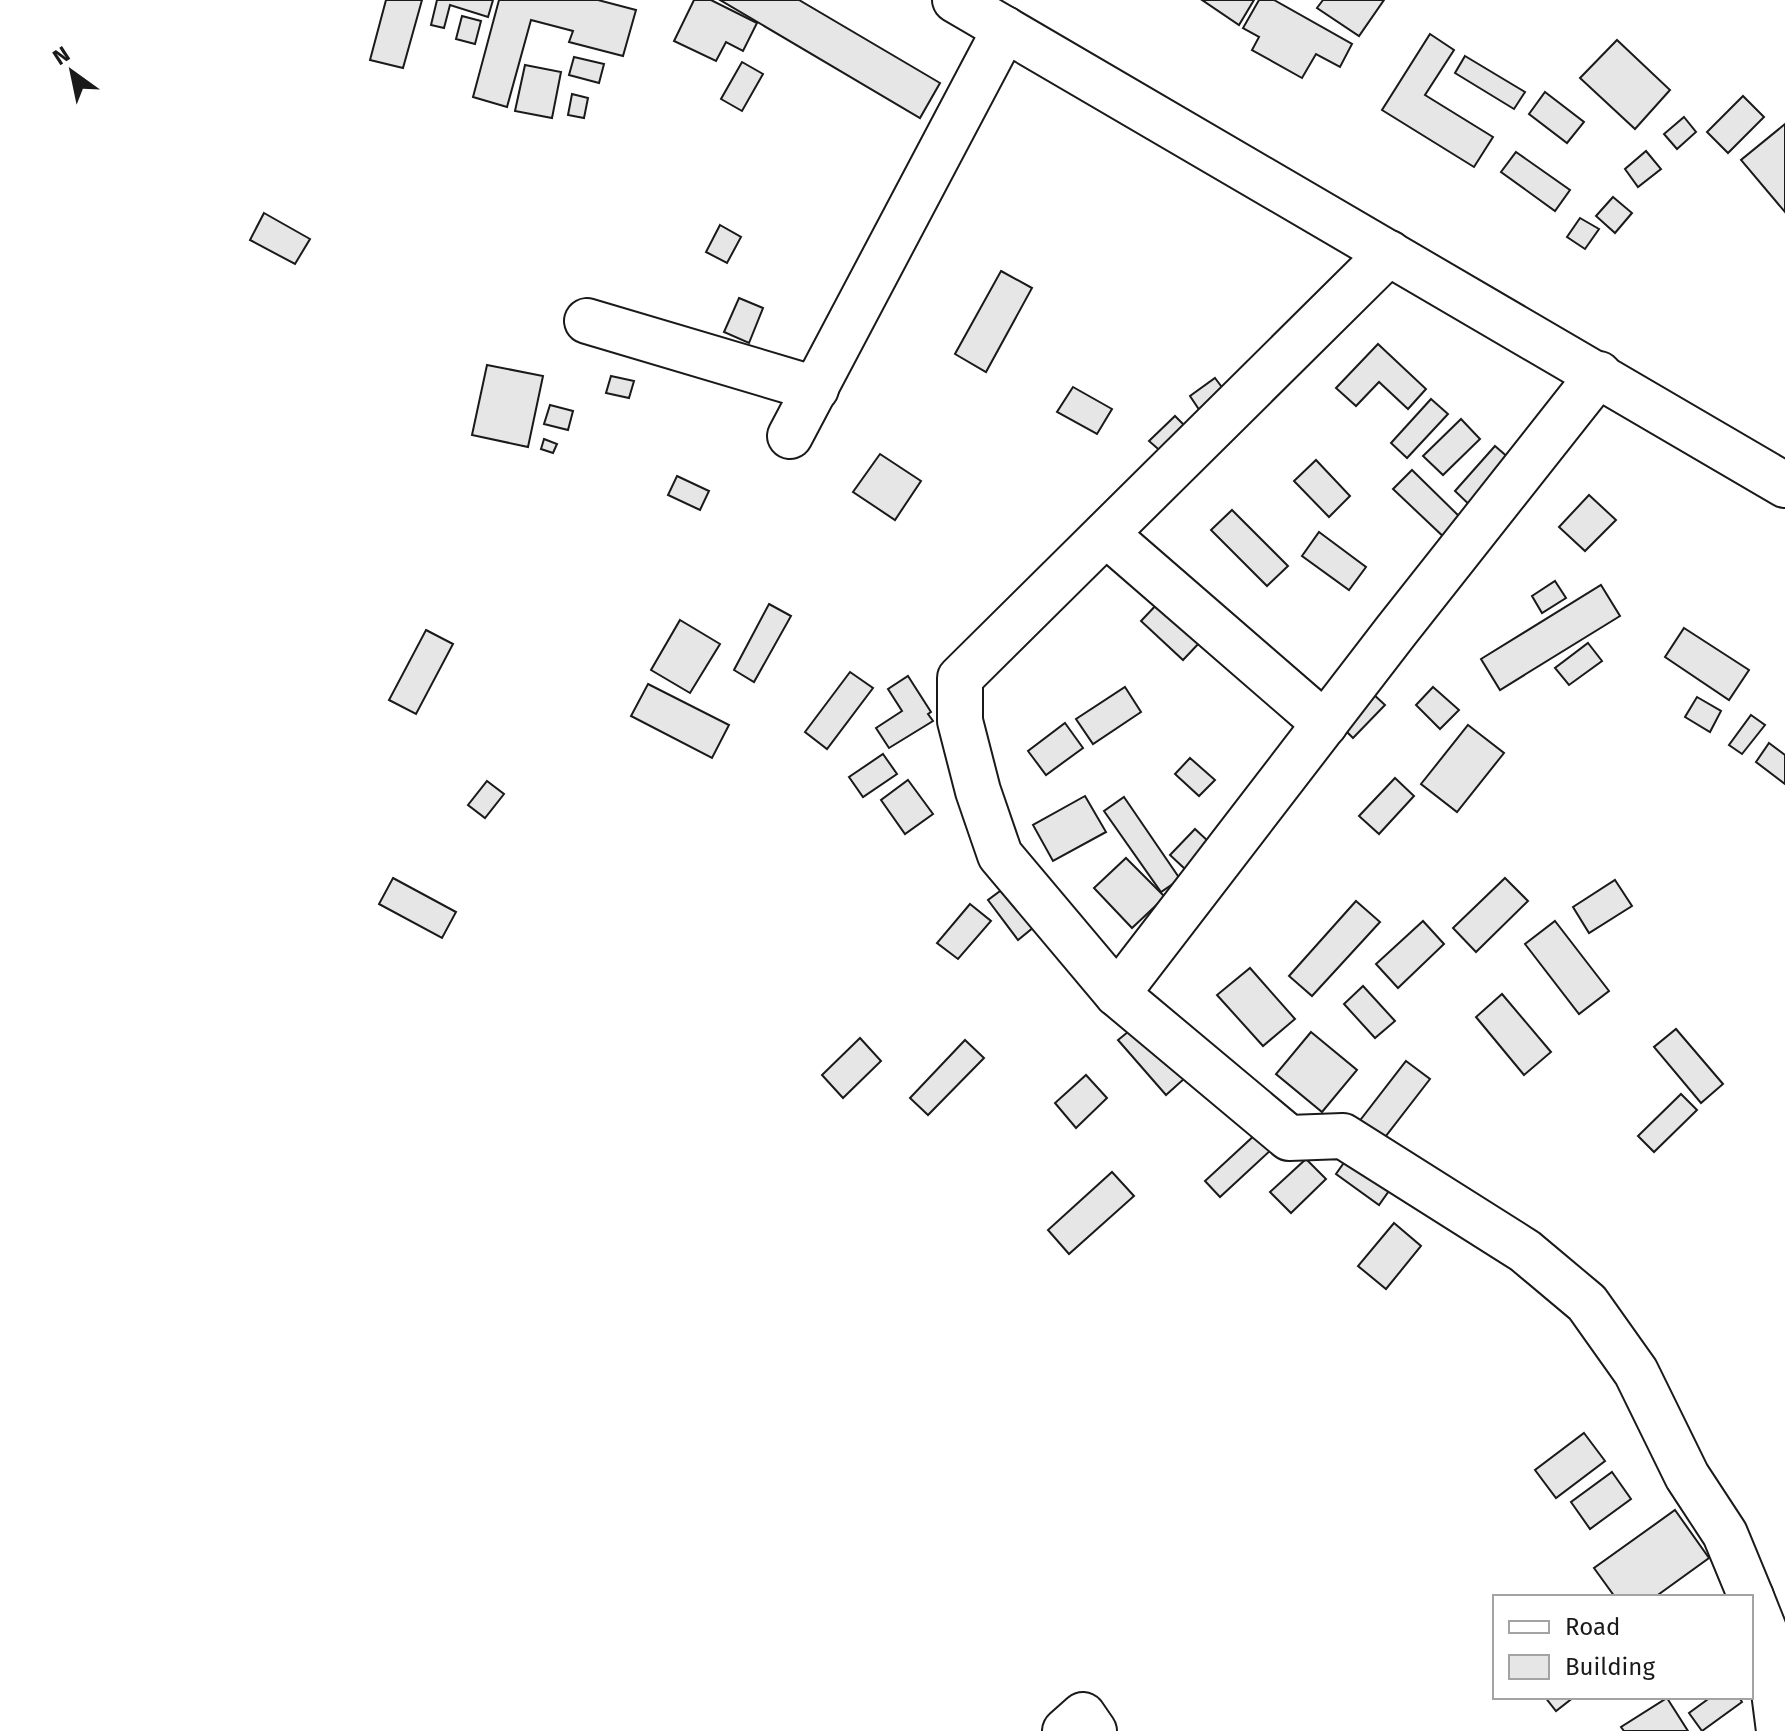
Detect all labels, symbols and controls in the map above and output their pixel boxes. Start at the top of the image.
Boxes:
north arrow [32,32,112,112]
text: N [48,40,75,71]
legend [1493,1595,1753,1699]
text: Road [1565,1613,1620,1641]
text: Building [1565,1653,1655,1681]

